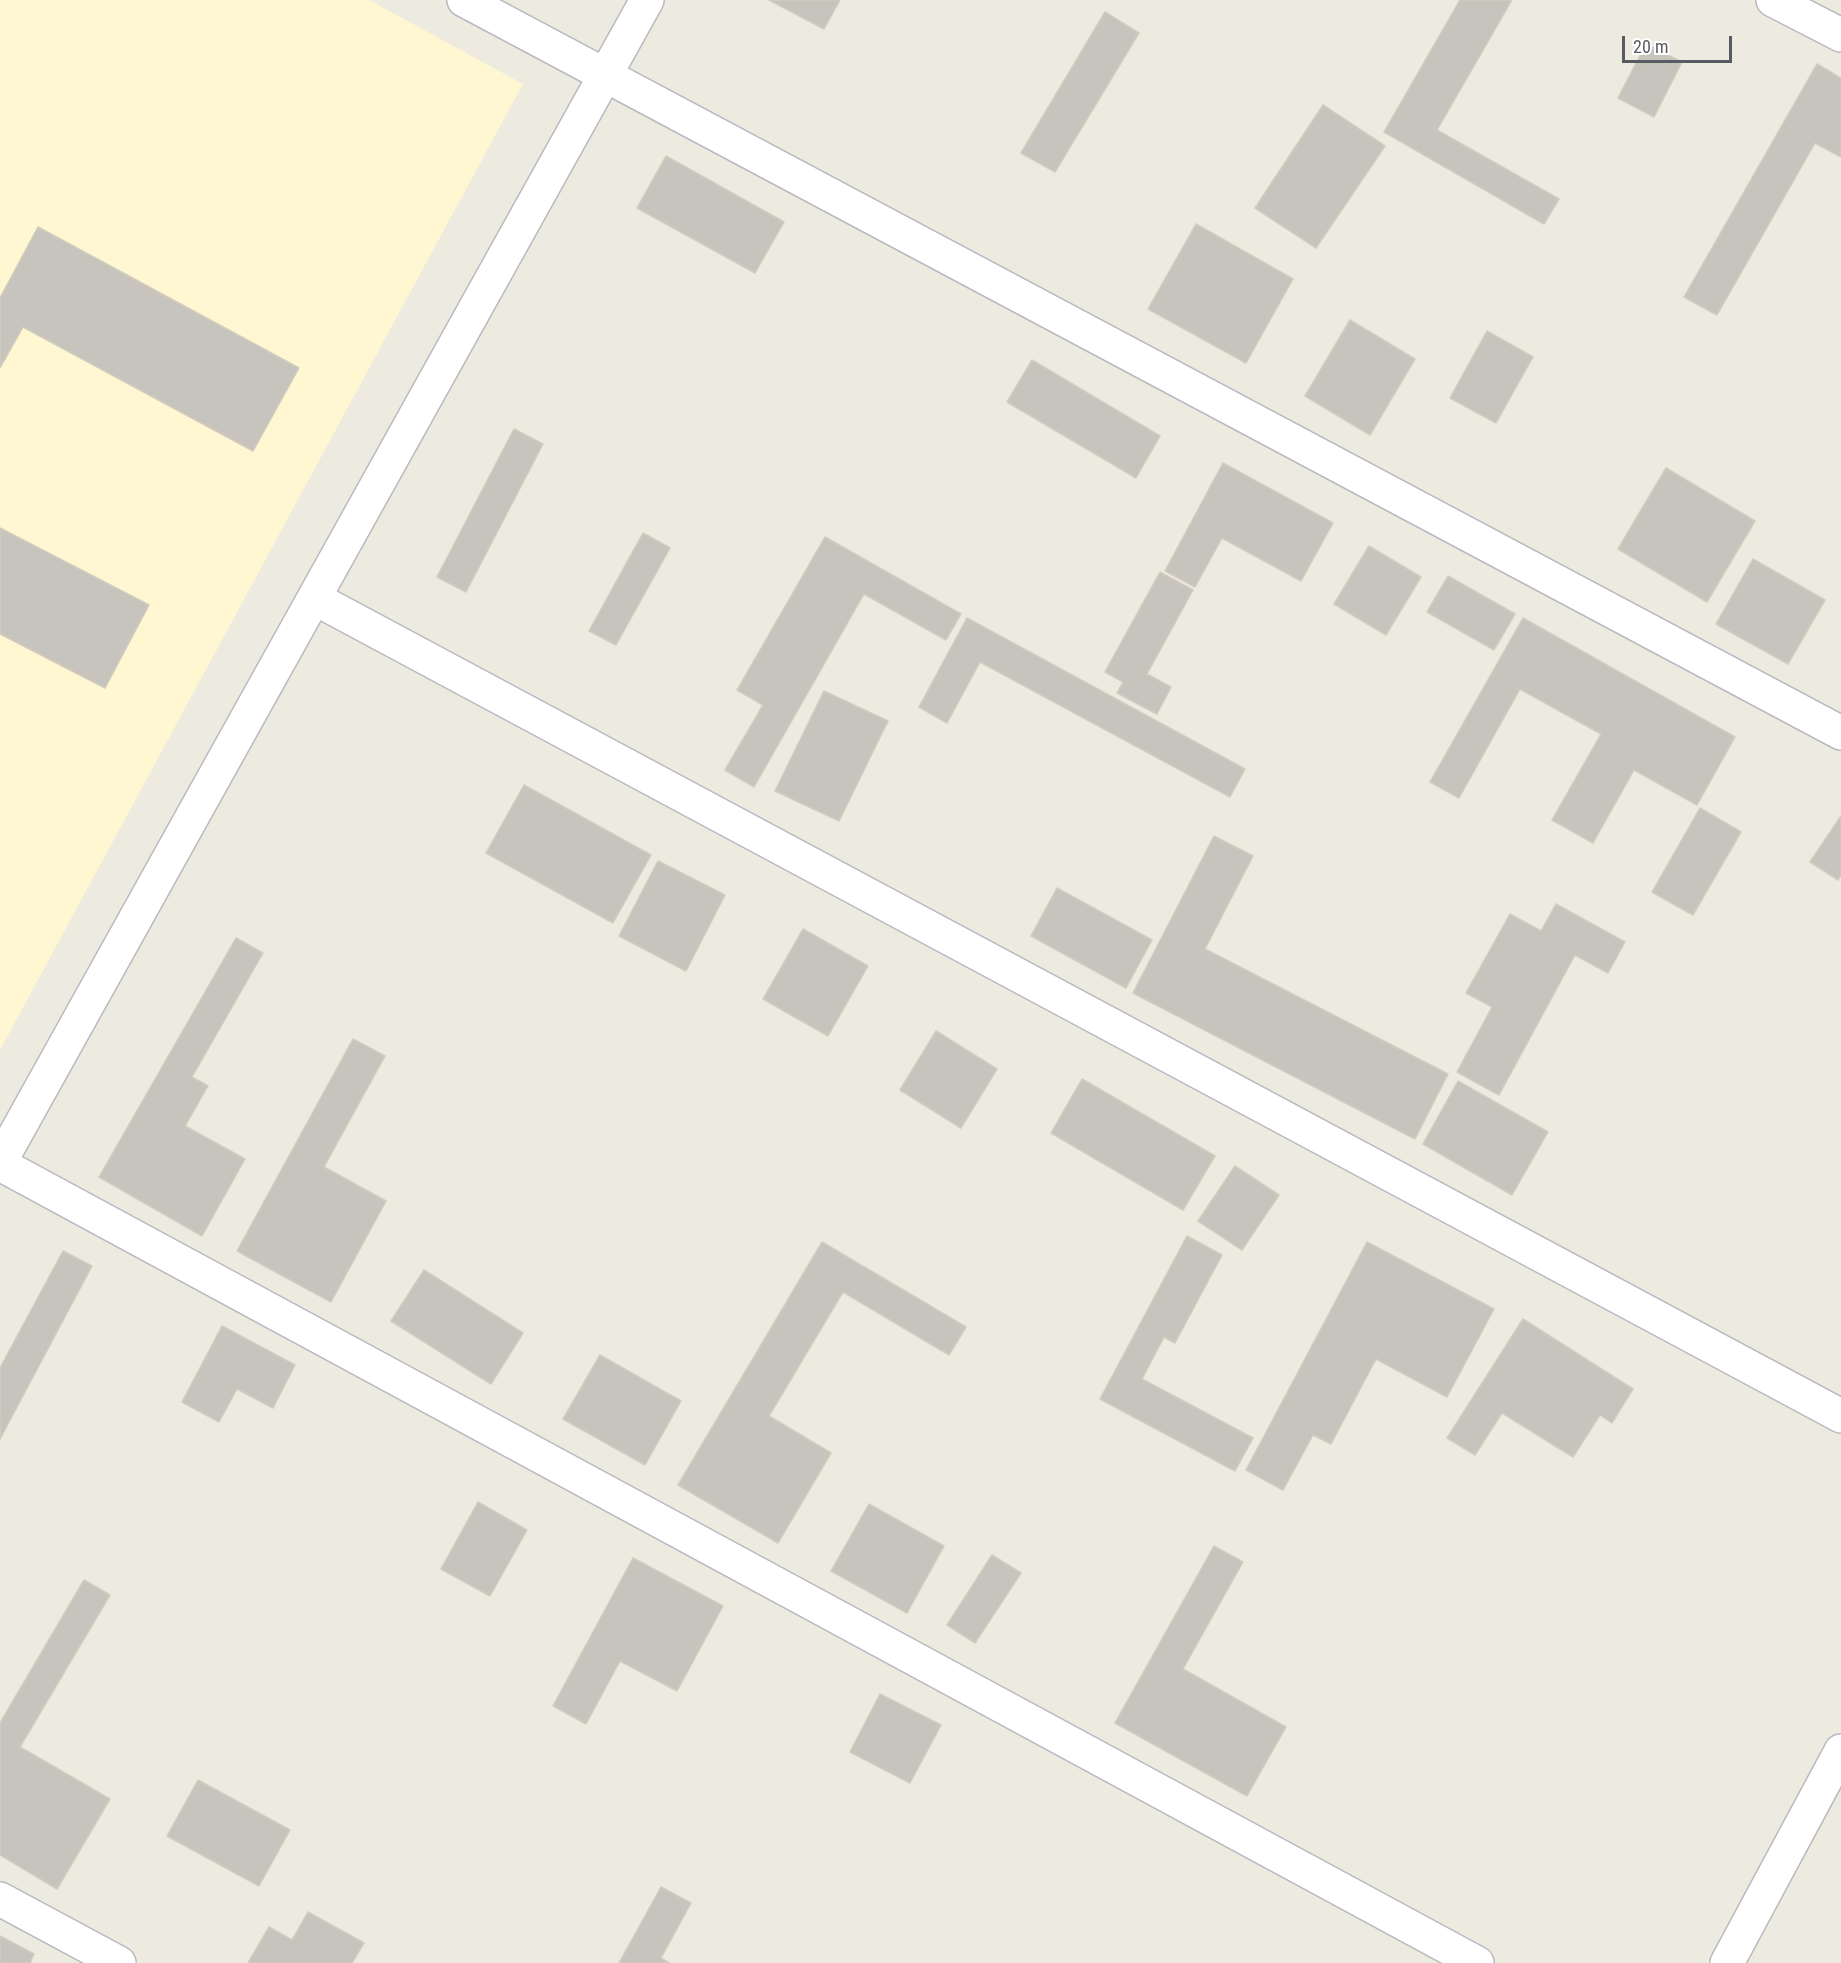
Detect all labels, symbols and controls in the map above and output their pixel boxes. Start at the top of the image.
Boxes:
scale bar [1625,24,1734,62]
text: 20 m [1633,36,1668,57]

